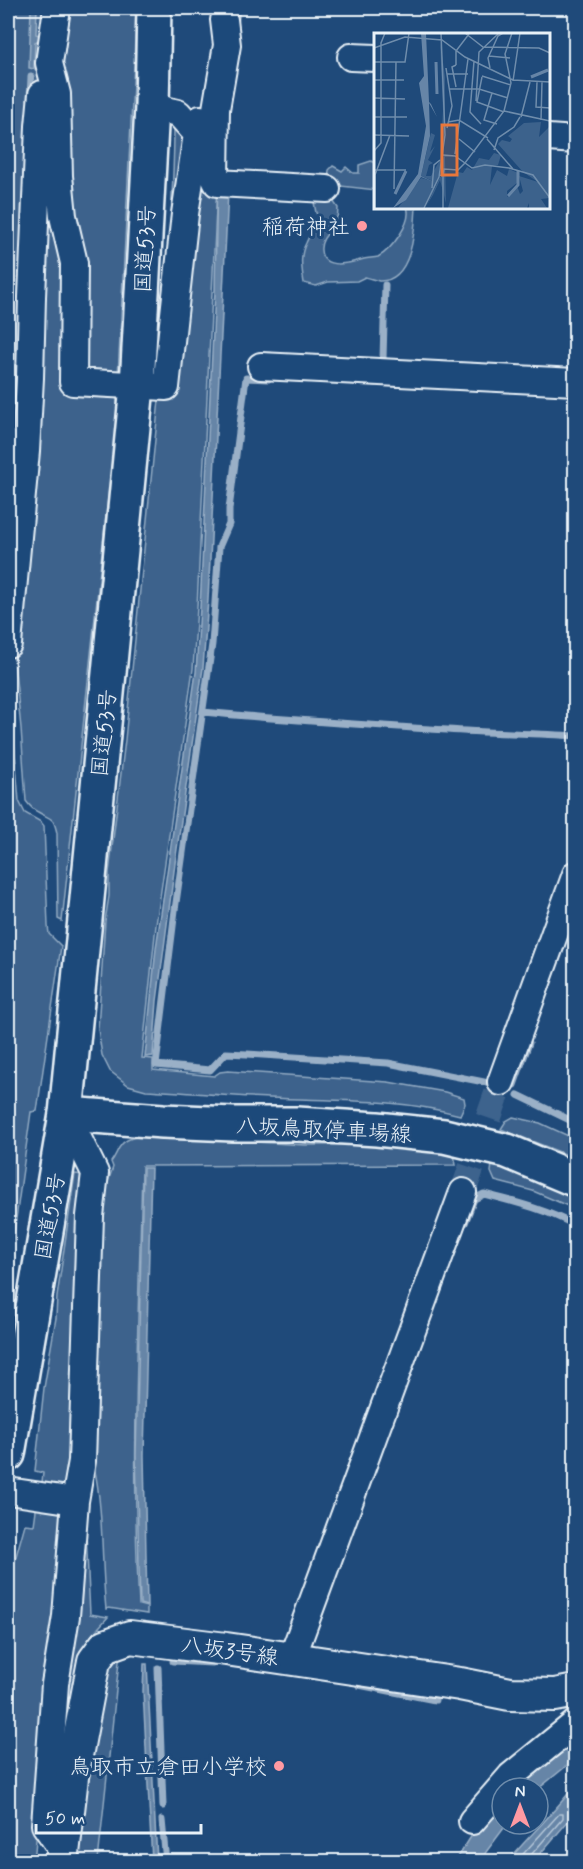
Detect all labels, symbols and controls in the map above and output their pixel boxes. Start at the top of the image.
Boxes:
inset map [374,33,550,208]
street label: 国道53号 [130,204,162,294]
place label: 稲荷神社 [262,214,350,242]
marker: 稲荷神社 [355,219,369,233]
street label: 国道53号 [86,688,124,779]
street label: 八坂鳥取停車場線 [235,1112,413,1150]
street label: 国道53号 [29,1170,72,1262]
street label: 八坂3号線 [179,1631,280,1673]
place label: 鳥取市立倉田小学校 [69,1754,267,1782]
marker: 鳥取市立倉田小学校 [272,1759,286,1773]
north arrow [490,1776,550,1836]
text: N [515,1782,525,1803]
scale bar [36,1797,201,1835]
text: 50 m [45,1807,85,1831]

